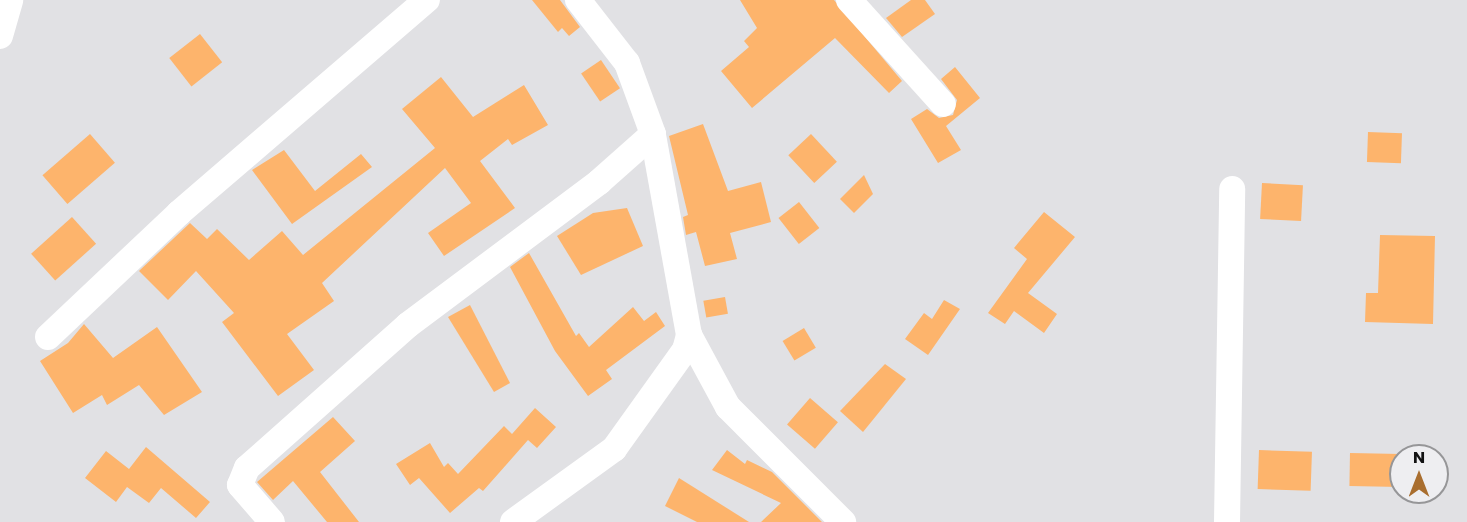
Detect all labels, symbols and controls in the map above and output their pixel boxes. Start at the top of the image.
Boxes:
north arrow [1389,444,1449,504]
text: N [1413,446,1425,469]

